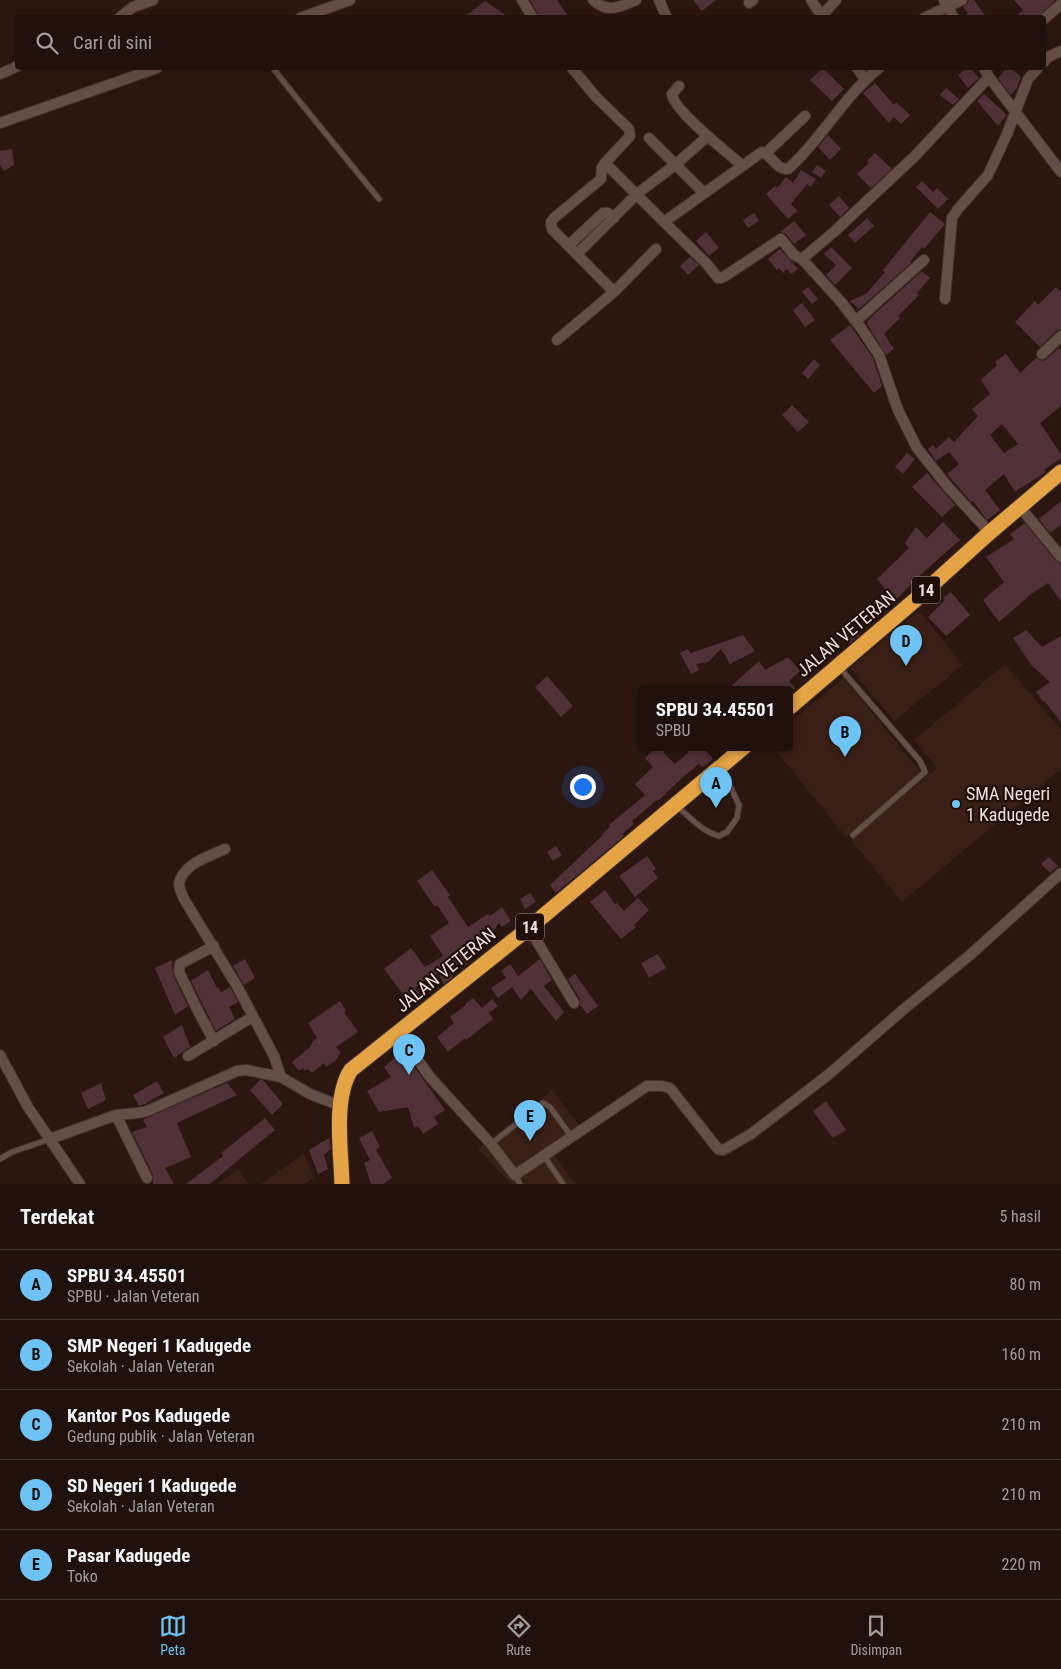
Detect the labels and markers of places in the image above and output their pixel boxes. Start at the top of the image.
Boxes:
pin: D [890,625,922,666]
pin: B [829,716,861,757]
pin: A [700,767,732,808]
place label: SMA Negeri 1 Kadugede [966,783,1050,825]
marker: SMA Negeri 1 Kadugede [950,798,962,810]
pin: C [393,1034,425,1075]
pin: E [514,1100,546,1141]

